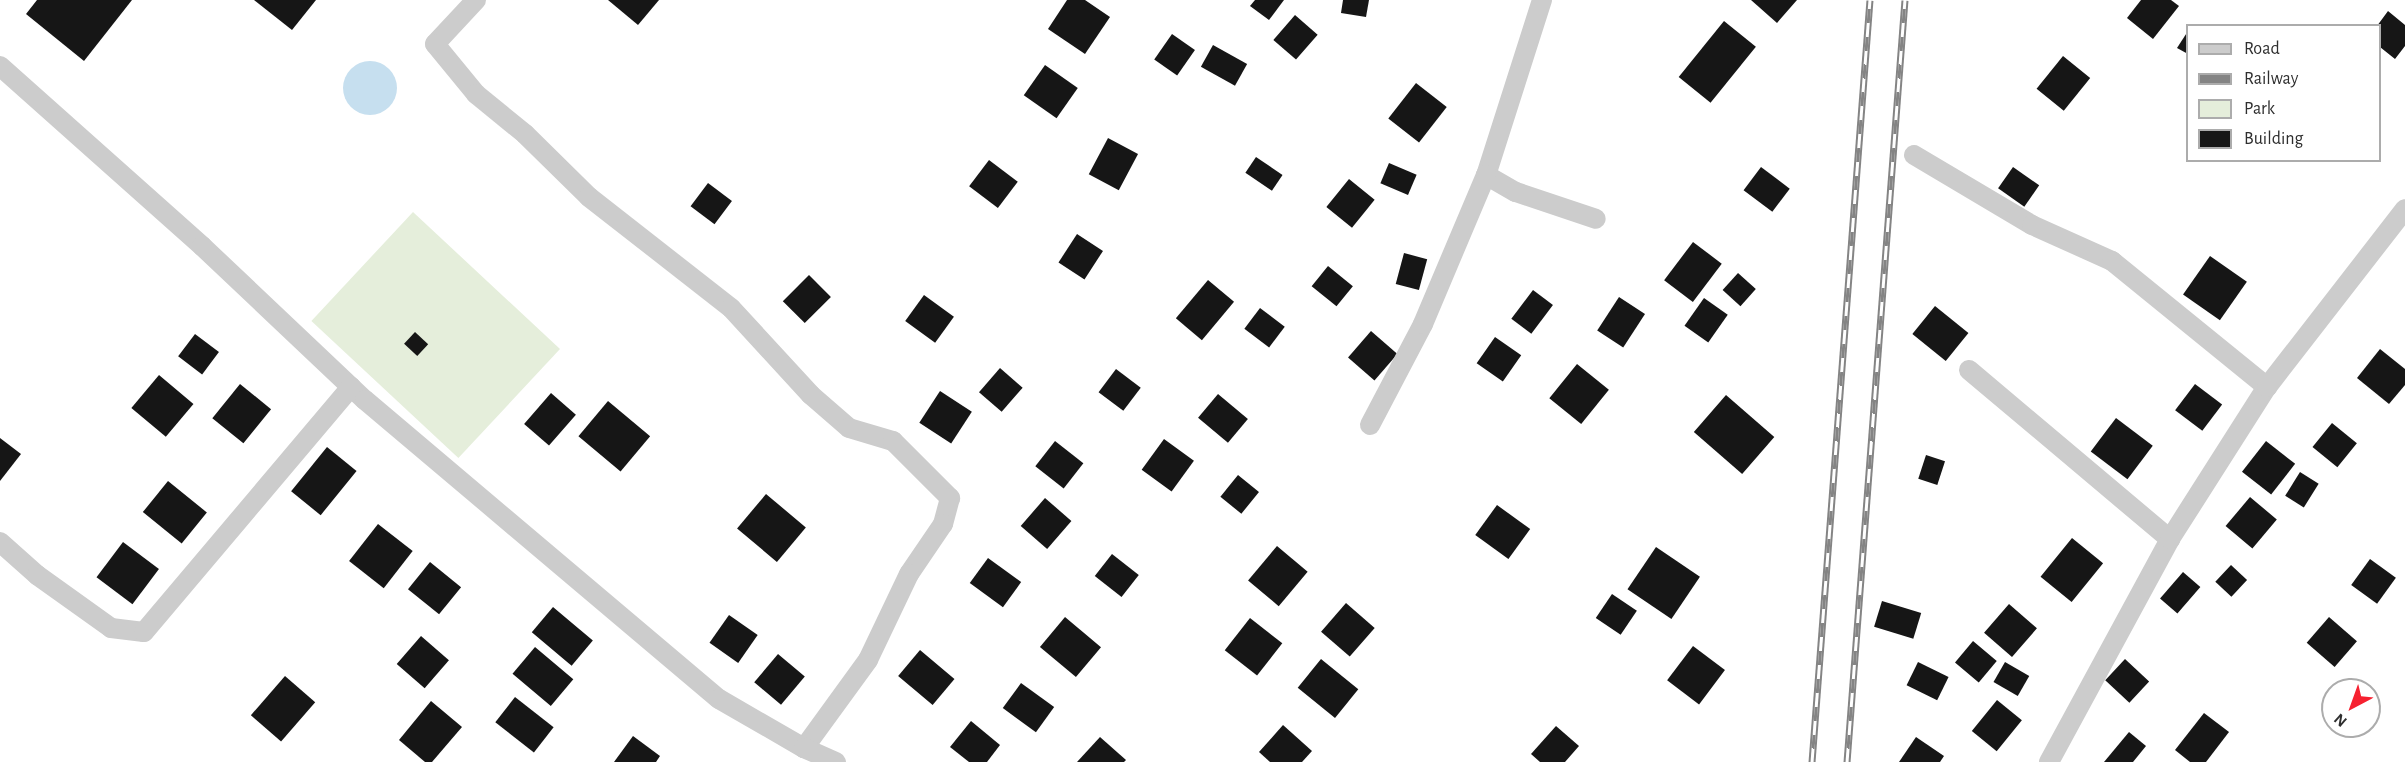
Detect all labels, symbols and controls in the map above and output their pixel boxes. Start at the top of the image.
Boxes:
legend [2186,24,2381,162]
text: Road [2244,40,2280,58]
text: Railway [2244,70,2298,88]
text: Park [2244,100,2275,118]
text: Building [2244,130,2303,148]
north arrow [2321,678,2381,738]
text: N [2331,710,2350,730]

